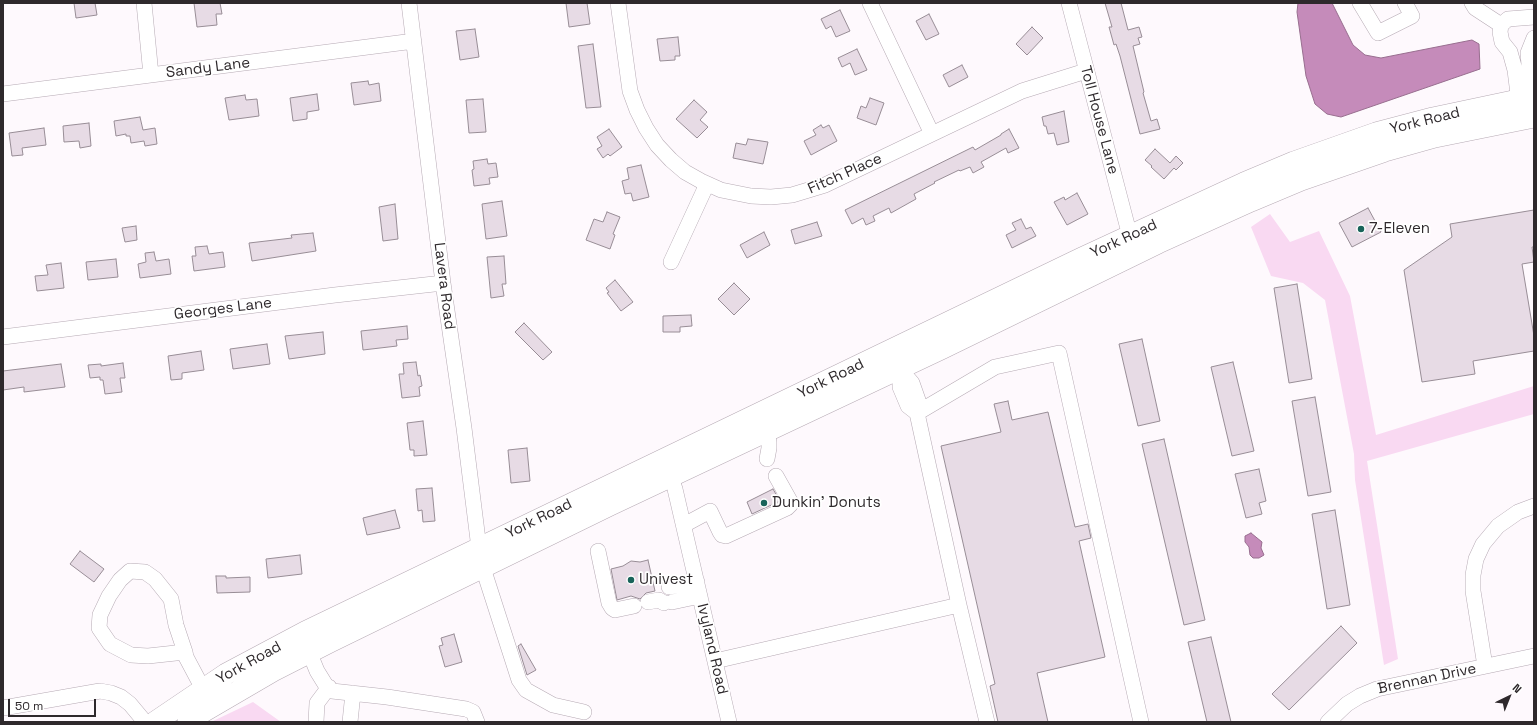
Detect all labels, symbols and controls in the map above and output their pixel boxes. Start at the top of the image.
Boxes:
street label: Sandy Lane [165,54,251,82]
street label: Toll House Lane [1076,64,1122,176]
street label: York Road [1388,104,1462,138]
street label: Fitch Place [805,150,885,198]
street label: York Road [1088,216,1160,262]
place label: 7-Eleven [1369,220,1430,238]
marker: 7-Eleven [1356,224,1366,234]
street label: Lavera Road [430,241,458,331]
street label: Georges Lane [173,294,273,324]
street label: York Road [795,355,867,403]
place label: Dunkin' Donuts [772,494,881,512]
street label: York Road [503,495,575,543]
marker: Dunkin' Donuts [759,498,769,508]
place label: Univest [639,571,693,589]
marker: Univest [626,575,636,585]
street label: Ivyland Road [693,602,731,696]
street label: York Road [213,638,285,688]
street label: Brennan Drive [1376,660,1478,698]
north arrow [1489,677,1529,717]
text: N [1510,681,1525,696]
scale bar [10,691,98,717]
text: 50 m [15,698,43,714]

